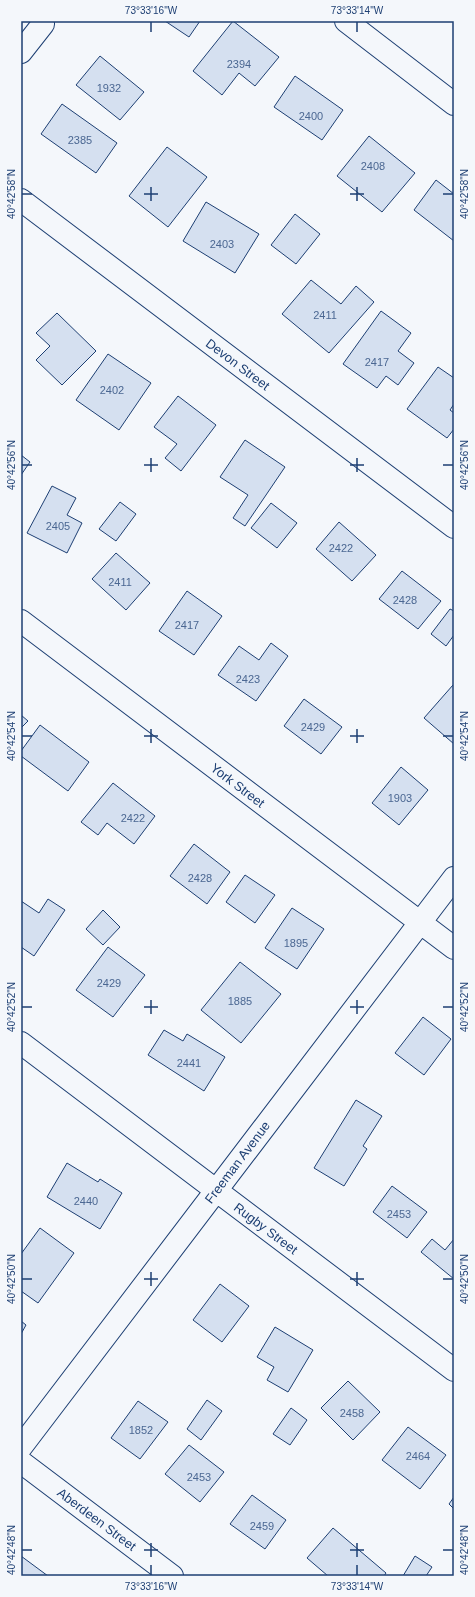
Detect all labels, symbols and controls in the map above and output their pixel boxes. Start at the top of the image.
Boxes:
text: 73°33'16"W [125,5,178,16]
text: 73°33'14"W [331,5,384,16]
house number: 2394 [227,58,251,70]
house number: 1932 [97,82,121,94]
house number: 2400 [299,110,323,122]
house number: 2385 [68,134,92,146]
house number: 2408 [361,160,385,172]
text: 40°42'58"N [6,169,17,219]
text: 40°42'58"N [459,169,470,219]
house number: 2403 [210,238,234,250]
house number: 2411 [313,309,337,321]
street label: Devon Street [203,336,273,393]
house number: 2417 [365,356,389,368]
house number: 2402 [100,384,124,396]
text: 40°42'56"N [6,440,17,490]
text: 40°42'56"N [459,440,470,490]
house number: 2405 [46,520,70,532]
house number: 2422 [329,542,353,554]
house number: 2411 [108,576,132,588]
house number: 2428 [393,594,417,606]
house number: 2417 [175,619,199,631]
house number: 2423 [236,673,260,685]
text: 40°42'54"N [6,711,17,761]
text: 40°42'54"N [459,711,470,761]
house number: 2429 [301,721,325,733]
street label: York Street [208,760,268,811]
house number: 1903 [388,792,412,804]
house number: 2422 [121,812,145,824]
house number: 2428 [188,872,212,884]
house number: 1895 [284,937,308,949]
house number: 2429 [97,977,121,989]
text: 40°42'52"N [6,982,17,1032]
text: 40°42'52"N [459,982,470,1032]
house number: 1885 [228,995,252,1007]
house number: 2441 [177,1057,201,1069]
street label: Freeman Avenue [202,1118,273,1206]
house number: 2440 [74,1195,98,1207]
street label: Rugby Street [231,1200,301,1257]
house number: 2453 [387,1208,411,1220]
text: 40°42'50"N [6,1254,17,1304]
text: 40°42'50"N [459,1254,470,1304]
house number: 2458 [340,1407,364,1419]
house number: 1852 [129,1424,153,1436]
house number: 2464 [406,1450,430,1462]
house number: 2453 [187,1471,211,1483]
street label: Aberdeen Street [54,1485,139,1554]
house number: 2459 [250,1520,274,1532]
text: 40°42'48"N [6,1525,17,1575]
text: 40°42'48"N [459,1525,470,1575]
text: 73°33'16"W [125,1581,178,1592]
text: 73°33'14"W [331,1581,384,1592]

